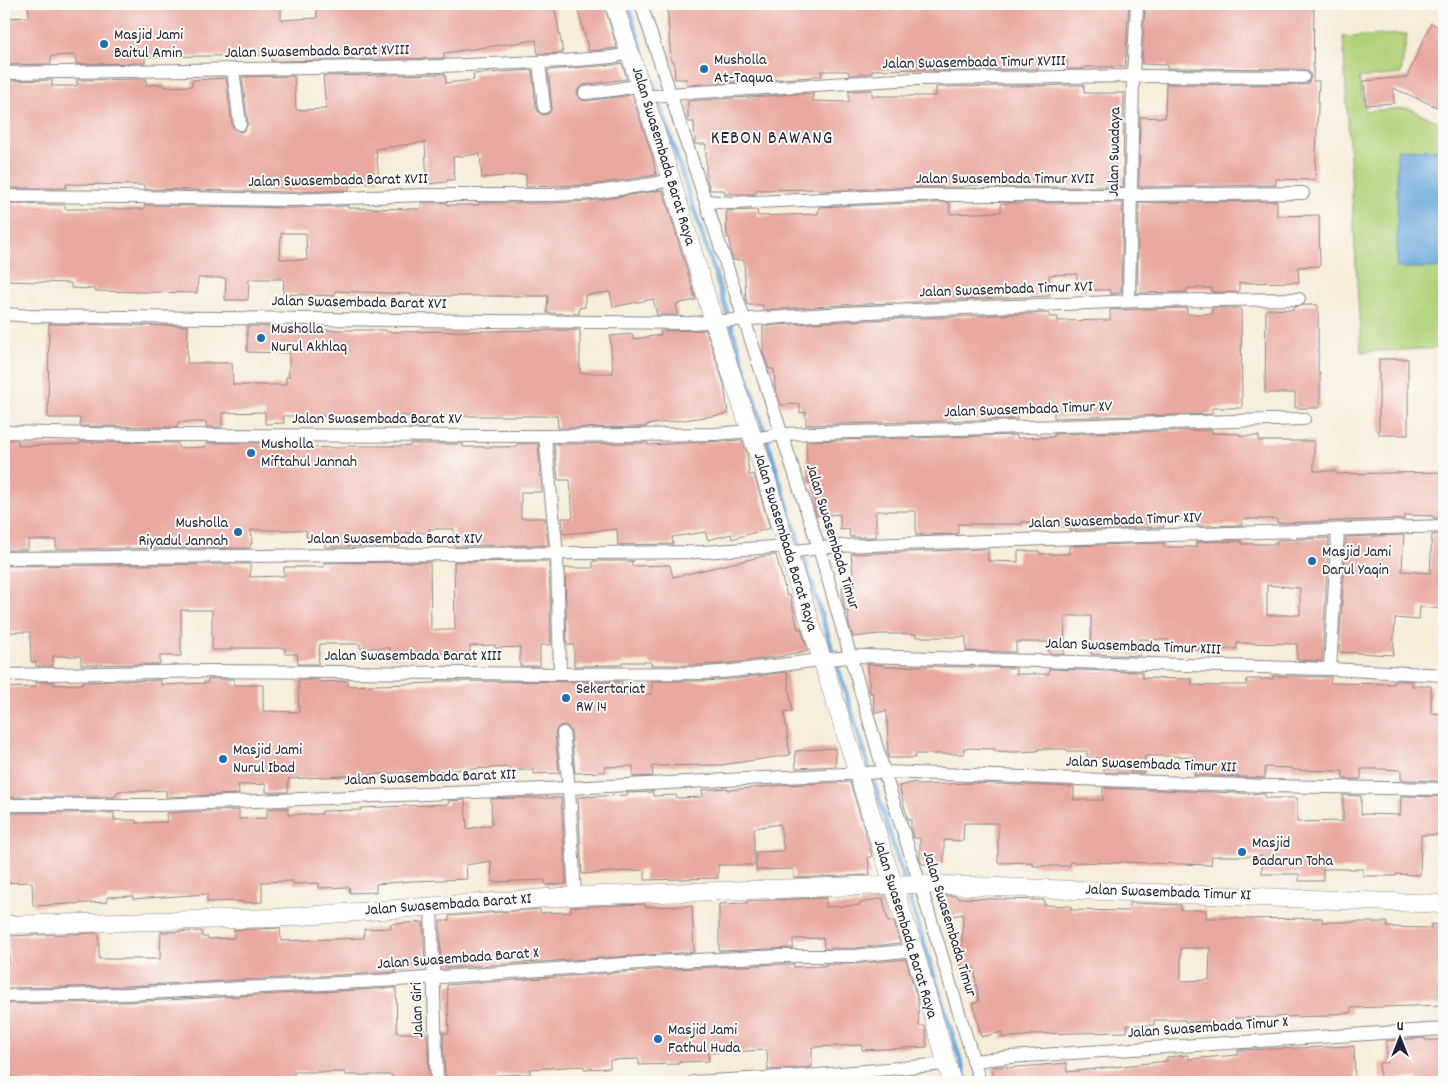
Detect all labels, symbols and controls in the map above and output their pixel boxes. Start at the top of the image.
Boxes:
place label: Masjid Jami Baitul Amin [114,24,183,65]
marker: Masjid Jami Baitul Amin [98,38,110,50]
street label: Jalan Swasembada Barat XVIII [224,39,410,65]
place label: Musholla At-Taqwa [714,49,773,90]
street label: Jalan Swasembada Timur XVIII [882,50,1066,76]
marker: Musholla At-Taqwa [698,63,710,75]
street label: Jalan Swasembada Barat Raya [625,64,701,249]
street label: Jalan Swadaya [1103,107,1127,197]
district label: KEBON BAWANG [711,126,833,153]
street label: Jalan Swasembada Barat XVII [248,168,428,194]
street label: Jalan Swasembada Timur XVII [916,168,1094,191]
street label: Jalan Swasembada Timur XVI [919,275,1093,305]
street label: Jalan Swasembada Barat XVI [271,290,447,316]
place label: Musholla Nurul Akhlaq [271,318,347,359]
marker: Musholla Nurul Akhlaq [255,332,267,344]
street label: Jalan Swasembada Timur XV [943,396,1113,424]
street label: Jalan Swasembada Barat XV [292,408,462,431]
place label: Musholla Miftahul Jannah [261,433,357,474]
marker: Musholla Miftahul Jannah [245,447,257,459]
street label: Jalan Swasembada Barat Raya [747,450,823,635]
street label: Jalan Swasembada Timur [799,461,865,613]
street label: Jalan Swasembada Timur XIV [1028,506,1202,536]
place label: Musholla Riyadul Jannah [138,512,228,553]
marker: Musholla Riyadul Jannah [232,526,244,538]
street label: Jalan Swasembada Barat XIV [308,528,483,551]
place label: Masjid Jami Darul Yaqin [1322,541,1391,582]
marker: Masjid Jami Darul Yaqin [1306,555,1318,567]
street label: Jalan Swasembada Timur XIII [1045,632,1221,662]
street label: Jalan Swasembada Barat XIII [324,645,502,668]
place label: Sekertariat RW 14 [576,678,645,719]
marker: Sekertariat RW 14 [560,692,572,704]
place label: Masjid Jami Nurul Ibad [233,739,302,780]
street label: Jalan Swasembada Timur XII [1065,751,1237,779]
marker: Masjid Jami Nurul Ibad [217,753,229,765]
street label: Jalan Swasembada Barat XII [344,764,516,792]
place label: Masjid Badarun Toha [1252,832,1333,873]
street label: Jalan Swasembada Barat Raya [867,837,943,1022]
marker: Masjid Badarun Toha [1236,846,1248,858]
street label: Jalan Swasembada Timur [916,848,982,1000]
street label: Jalan Swasembada Timur XI [1085,879,1251,907]
street label: Jalan Swasembada Barat XI [364,888,532,922]
street label: Jalan Swasembada Barat X [376,942,540,976]
street label: Jalan Giri [406,982,430,1038]
street label: Jalan Swasembada Timur X [1127,1011,1289,1045]
north arrow [1376,1014,1426,1064]
text: U [1397,1017,1404,1037]
place label: Masjid Jami Fathul Huda [668,1019,741,1060]
marker: Masjid Jami Fathul Huda [652,1033,664,1045]

